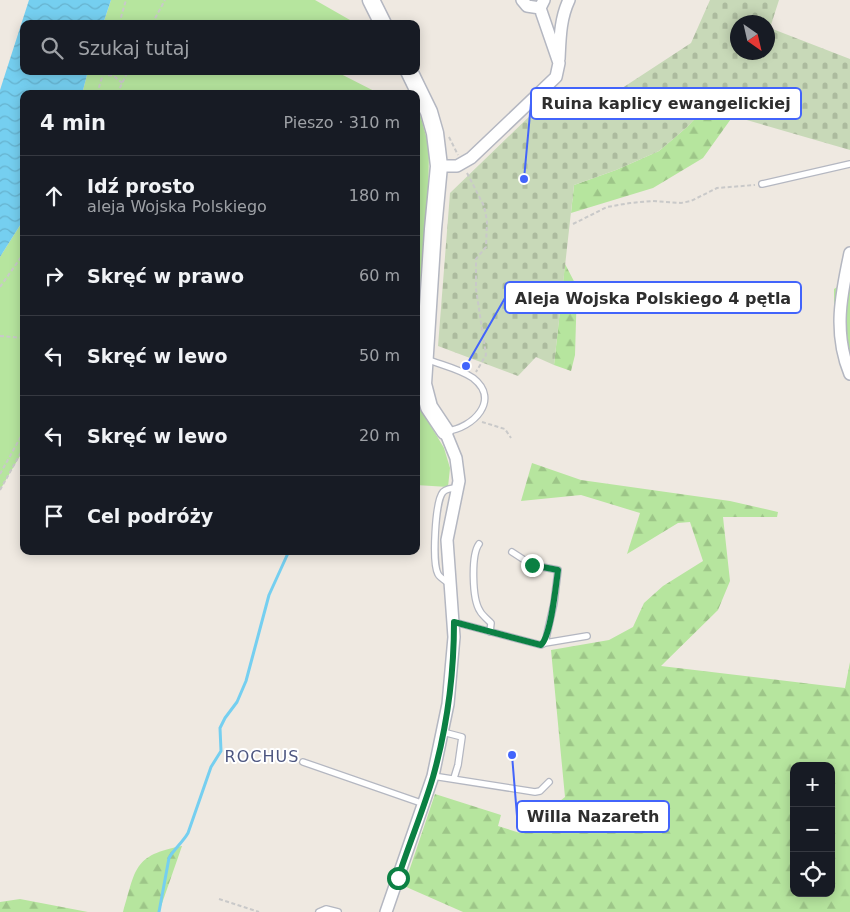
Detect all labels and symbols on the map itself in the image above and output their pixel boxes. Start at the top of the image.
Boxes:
north arrow [730,15,775,60]
callout: Ruina kaplicy ewangelickiej [531,88,801,119]
text: Ruina kaplicy ewangelickiej [541,94,791,113]
callout: Aleja Wojska Polskiego 4 pętla [505,282,801,313]
text: Aleja Wojska Polskiego 4 pętla [515,289,791,308]
route end [521,554,544,577]
district label: ROCHUS [225,747,299,766]
callout: Willa Nazareth [517,801,669,832]
text: Willa Nazareth [527,807,659,826]
route start [387,867,410,890]

